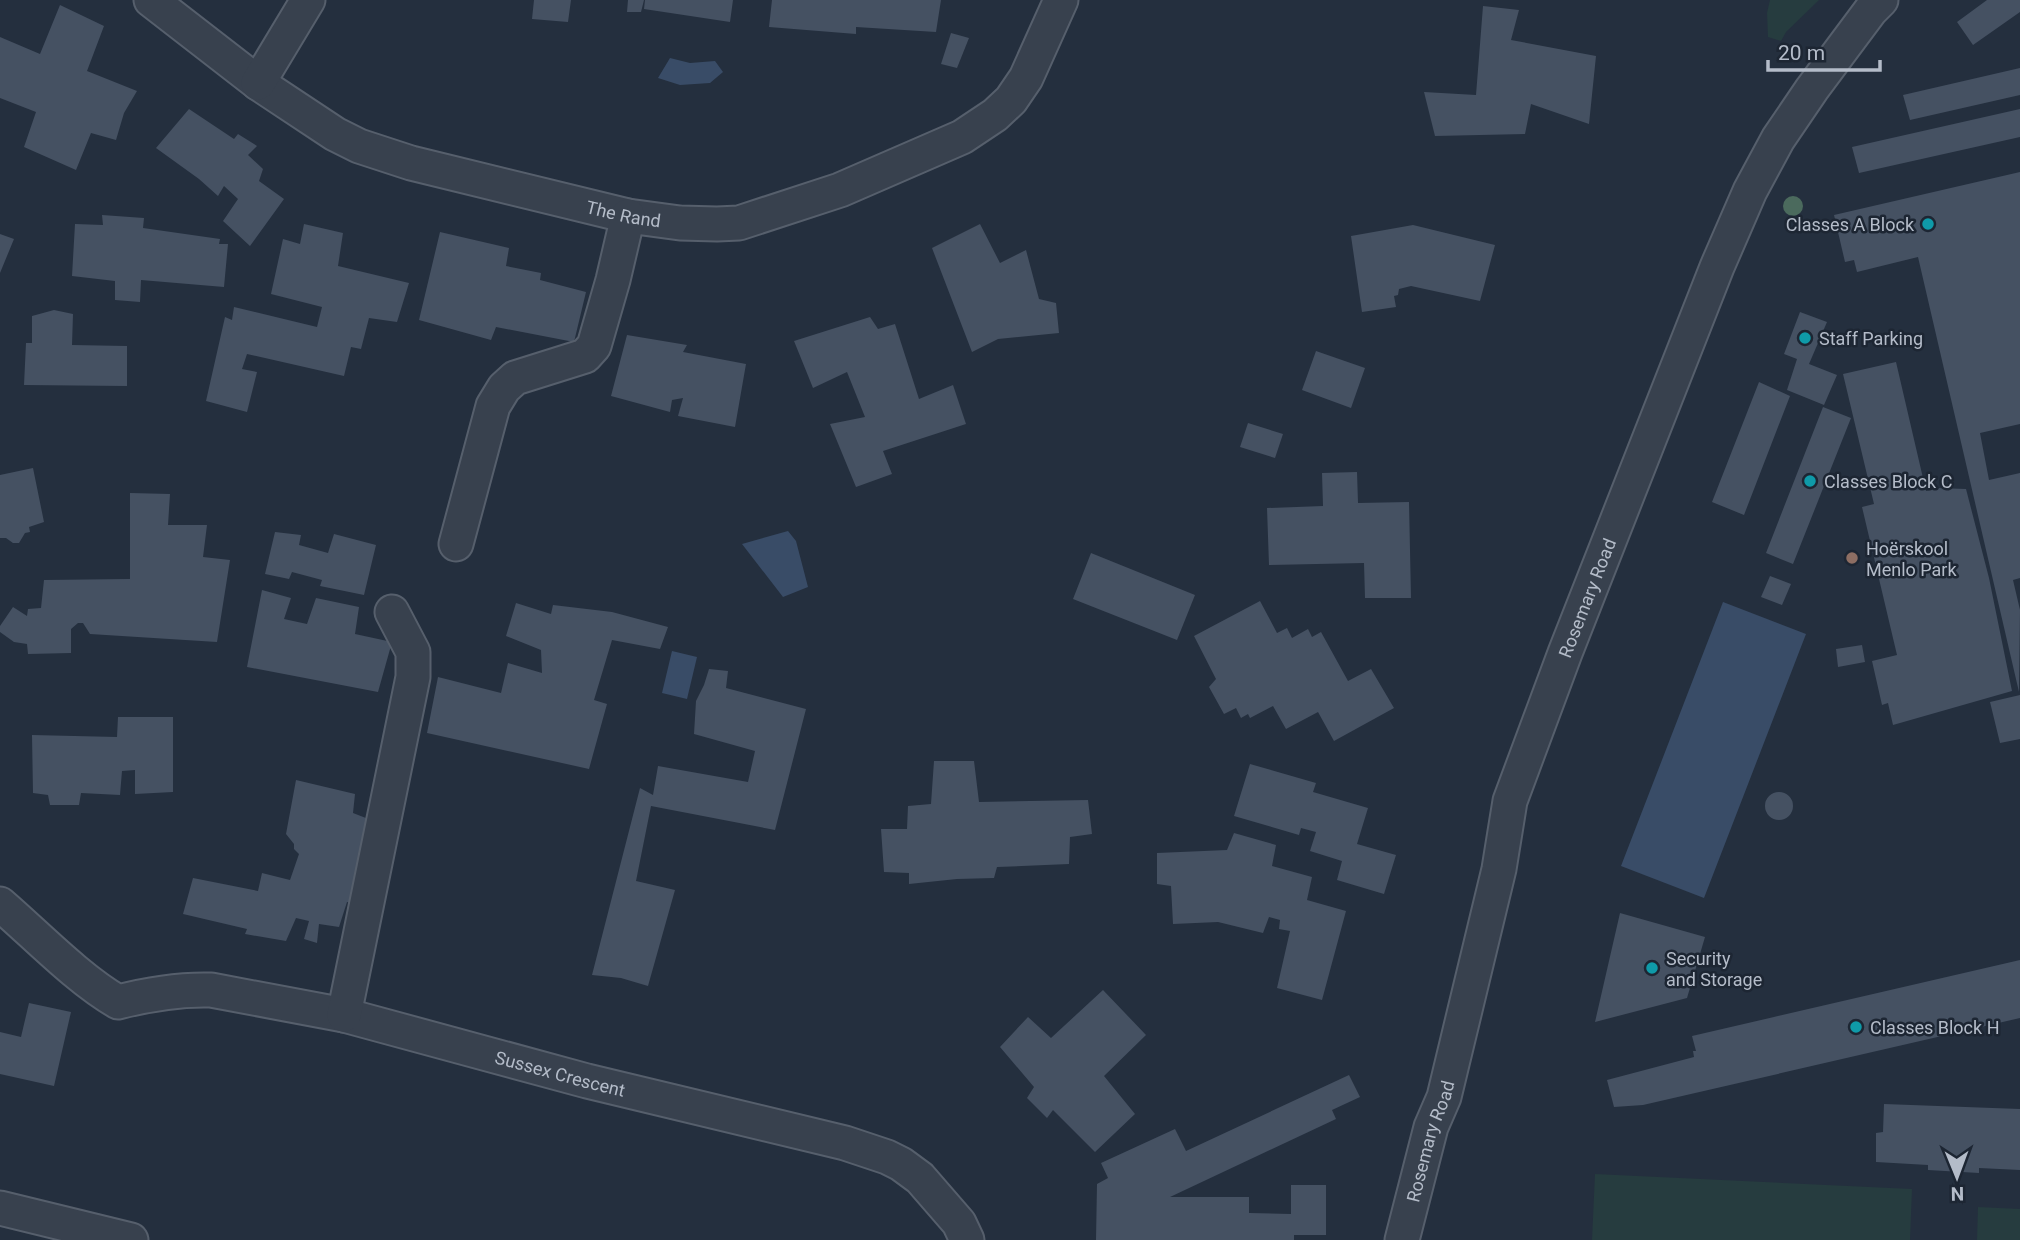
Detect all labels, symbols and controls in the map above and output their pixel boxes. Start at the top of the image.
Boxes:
scale bar [1768,28,1880,72]
text: 20 m [1778,41,1825,65]
street label: The Rand [584,196,662,231]
place label: Classes A Block [1786,214,1915,235]
marker: Classes A Block [1920,216,1936,232]
place label: Staff Parking [1819,328,1923,349]
marker: Staff Parking [1797,330,1813,346]
place label: Classes Block C [1824,471,1952,492]
marker: Classes Block C [1802,473,1818,489]
street label: Rosemary Road [1554,535,1620,660]
place label: Hoërskool Menlo Park [1866,538,1957,580]
marker: Hoërskool Menlo Park [1844,550,1860,566]
place label: Security and Storage [1666,948,1762,990]
marker: Security and Storage [1644,960,1660,976]
place label: Classes Block H [1870,1017,1999,1038]
marker: Classes Block H [1848,1019,1864,1035]
street label: Sussex Crescent [493,1046,627,1100]
street label: Rosemary Road [1402,1078,1458,1204]
north arrow [1922,1142,1992,1212]
text: N [1950,1182,1964,1205]

